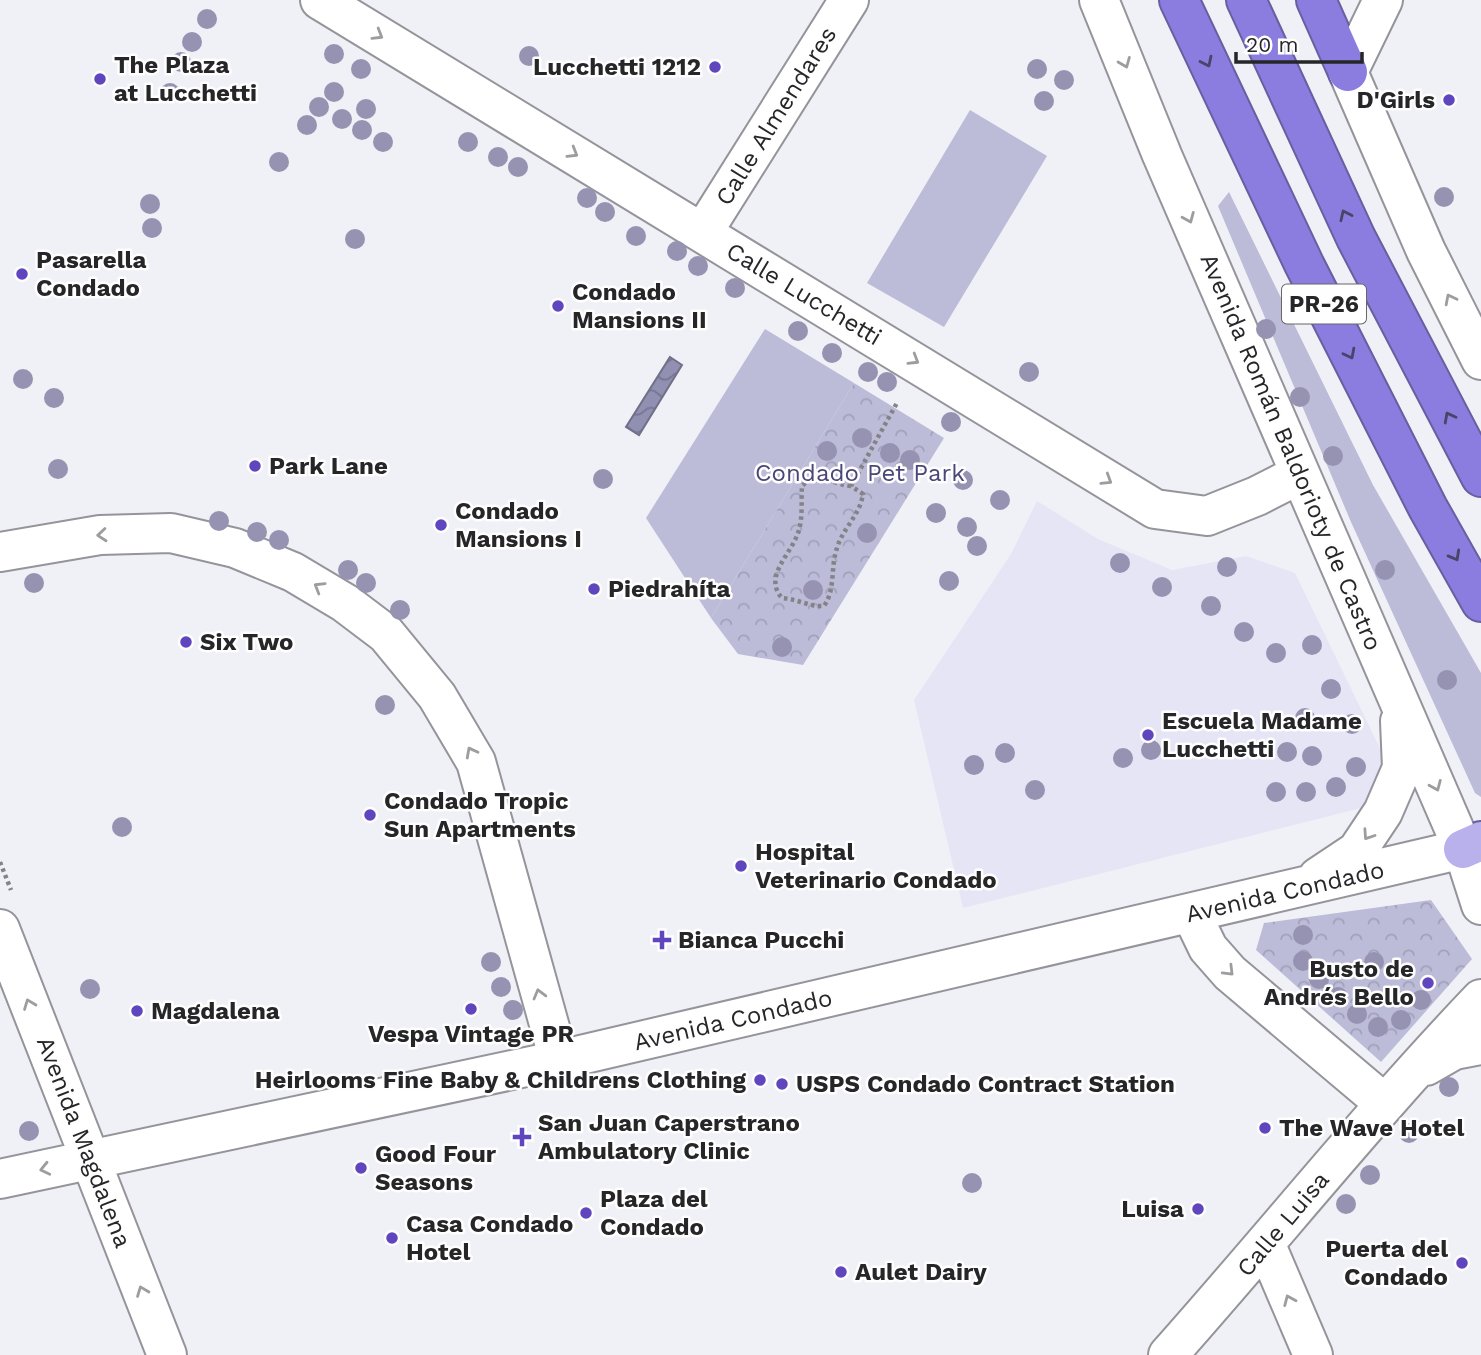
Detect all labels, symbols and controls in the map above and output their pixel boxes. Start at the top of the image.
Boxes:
scale bar [1236,21,1362,65]
street label: Calle Almendares [710,22,842,210]
one-way arrow [370,27,383,40]
text: 20 m [1246,32,1298,57]
place label: The Plaza at Lucchetti [114,51,257,107]
place label: Lucchetti 1212 [533,53,701,81]
one-way arrow [1199,55,1213,67]
one-way arrow [1116,56,1130,68]
marker: Lucchetti 1212 [707,59,723,75]
marker: The Plaza at Lucchetti [92,71,108,87]
place label: D'Girls [1356,86,1435,114]
marker: D'Girls [1441,92,1457,108]
one-way arrow [565,145,578,158]
one-way arrow [1339,210,1353,222]
one-way arrow [1181,211,1195,223]
street label: Calle Lucchetti [721,237,887,351]
place label: Pasarella Condado [36,246,147,302]
street label: Avenida Román Baldorioty de Castro [1194,249,1388,655]
marker: Pasarella Condado [14,266,30,282]
place label: Condado Mansions II [572,278,707,334]
road number: PR-26 [1282,284,1366,324]
one-way arrow [1445,294,1459,306]
marker: Condado Mansions II [550,298,566,314]
one-way arrow [1342,347,1356,359]
one-way arrow [906,352,919,365]
one-way arrow [1444,412,1458,424]
place label: Park Lane [269,452,388,480]
marker: Park Lane [247,458,263,474]
park label: Condado Pet Park [755,459,965,487]
one-way arrow [1100,471,1113,484]
place label: Condado Mansions I [455,497,582,553]
marker: Condado Mansions I [433,517,449,533]
one-way arrow [97,528,108,543]
one-way arrow [1447,549,1460,561]
place label: Piedrahíta [608,575,731,603]
marker: Piedrahíta [586,581,602,597]
one-way arrow [314,583,327,596]
place label: Six Two [200,628,293,656]
marker: Six Two [178,634,194,650]
place label: Escuela Madame Lucchetti [1162,707,1362,763]
marker: Escuela Madame Lucchetti [1140,727,1156,743]
one-way arrow [465,747,479,759]
one-way arrow [1428,779,1442,791]
place label: Condado Tropic Sun Apartments [384,787,576,843]
marker: Condado Tropic Sun Apartments [362,807,378,823]
one-way arrow [1364,827,1376,840]
place label: Hospital Veterinario Condado [755,838,997,894]
street label: Avenida Condado [1183,856,1387,928]
marker: Hospital Veterinario Condado [733,858,749,874]
place label: Bianca Pucchi [678,926,844,954]
marker: Bianca Pucchi [652,930,672,950]
place label: Busto de Andrés Bello [1264,955,1414,1011]
one-way arrow [1221,963,1233,975]
marker: Busto de Andrés Bello [1420,975,1436,991]
street label: Avenida Condado [631,984,835,1056]
one-way arrow [533,989,547,1001]
place label: Magdalena [151,997,280,1025]
one-way arrow [24,998,38,1010]
marker: Vespa Vintage PR [463,1001,479,1017]
marker: Magdalena [129,1003,145,1019]
place label: Vespa Vintage PR [368,1020,575,1048]
street label: Avenida Magdalena [31,1032,137,1252]
place label: Heirlooms Fine Baby & Childrens Clothing [255,1066,747,1094]
place label: USPS Condado Contract Station [796,1070,1175,1098]
marker: Heirlooms Fine Baby & Childrens Clothing [752,1072,768,1088]
marker: USPS Condado Contract Station [774,1076,790,1092]
place label: San Juan Caperstrano Ambulatory Clinic [538,1109,800,1165]
place label: The Wave Hotel [1279,1114,1464,1142]
marker: The Wave Hotel [1257,1120,1273,1136]
marker: San Juan Caperstrano Ambulatory Clinic [512,1127,532,1147]
place label: Good Four Seasons [375,1140,497,1196]
marker: Good Four Seasons [353,1160,369,1176]
one-way arrow [39,1161,51,1175]
street label: Calle Luisa [1231,1166,1335,1282]
place label: Plaza del Condado [600,1185,708,1241]
place label: Luisa [1121,1195,1184,1223]
marker: Luisa [1190,1201,1206,1217]
marker: Plaza del Condado [578,1205,594,1221]
place label: Casa Condado Hotel [406,1210,573,1266]
marker: Casa Condado Hotel [384,1230,400,1246]
place label: Puerta del Condado [1325,1235,1448,1291]
marker: Puerta del Condado [1454,1255,1470,1271]
place label: Aulet Dairy [855,1258,987,1286]
marker: Aulet Dairy [833,1264,849,1280]
one-way arrow [137,1286,151,1298]
one-way arrow [1284,1295,1298,1307]

